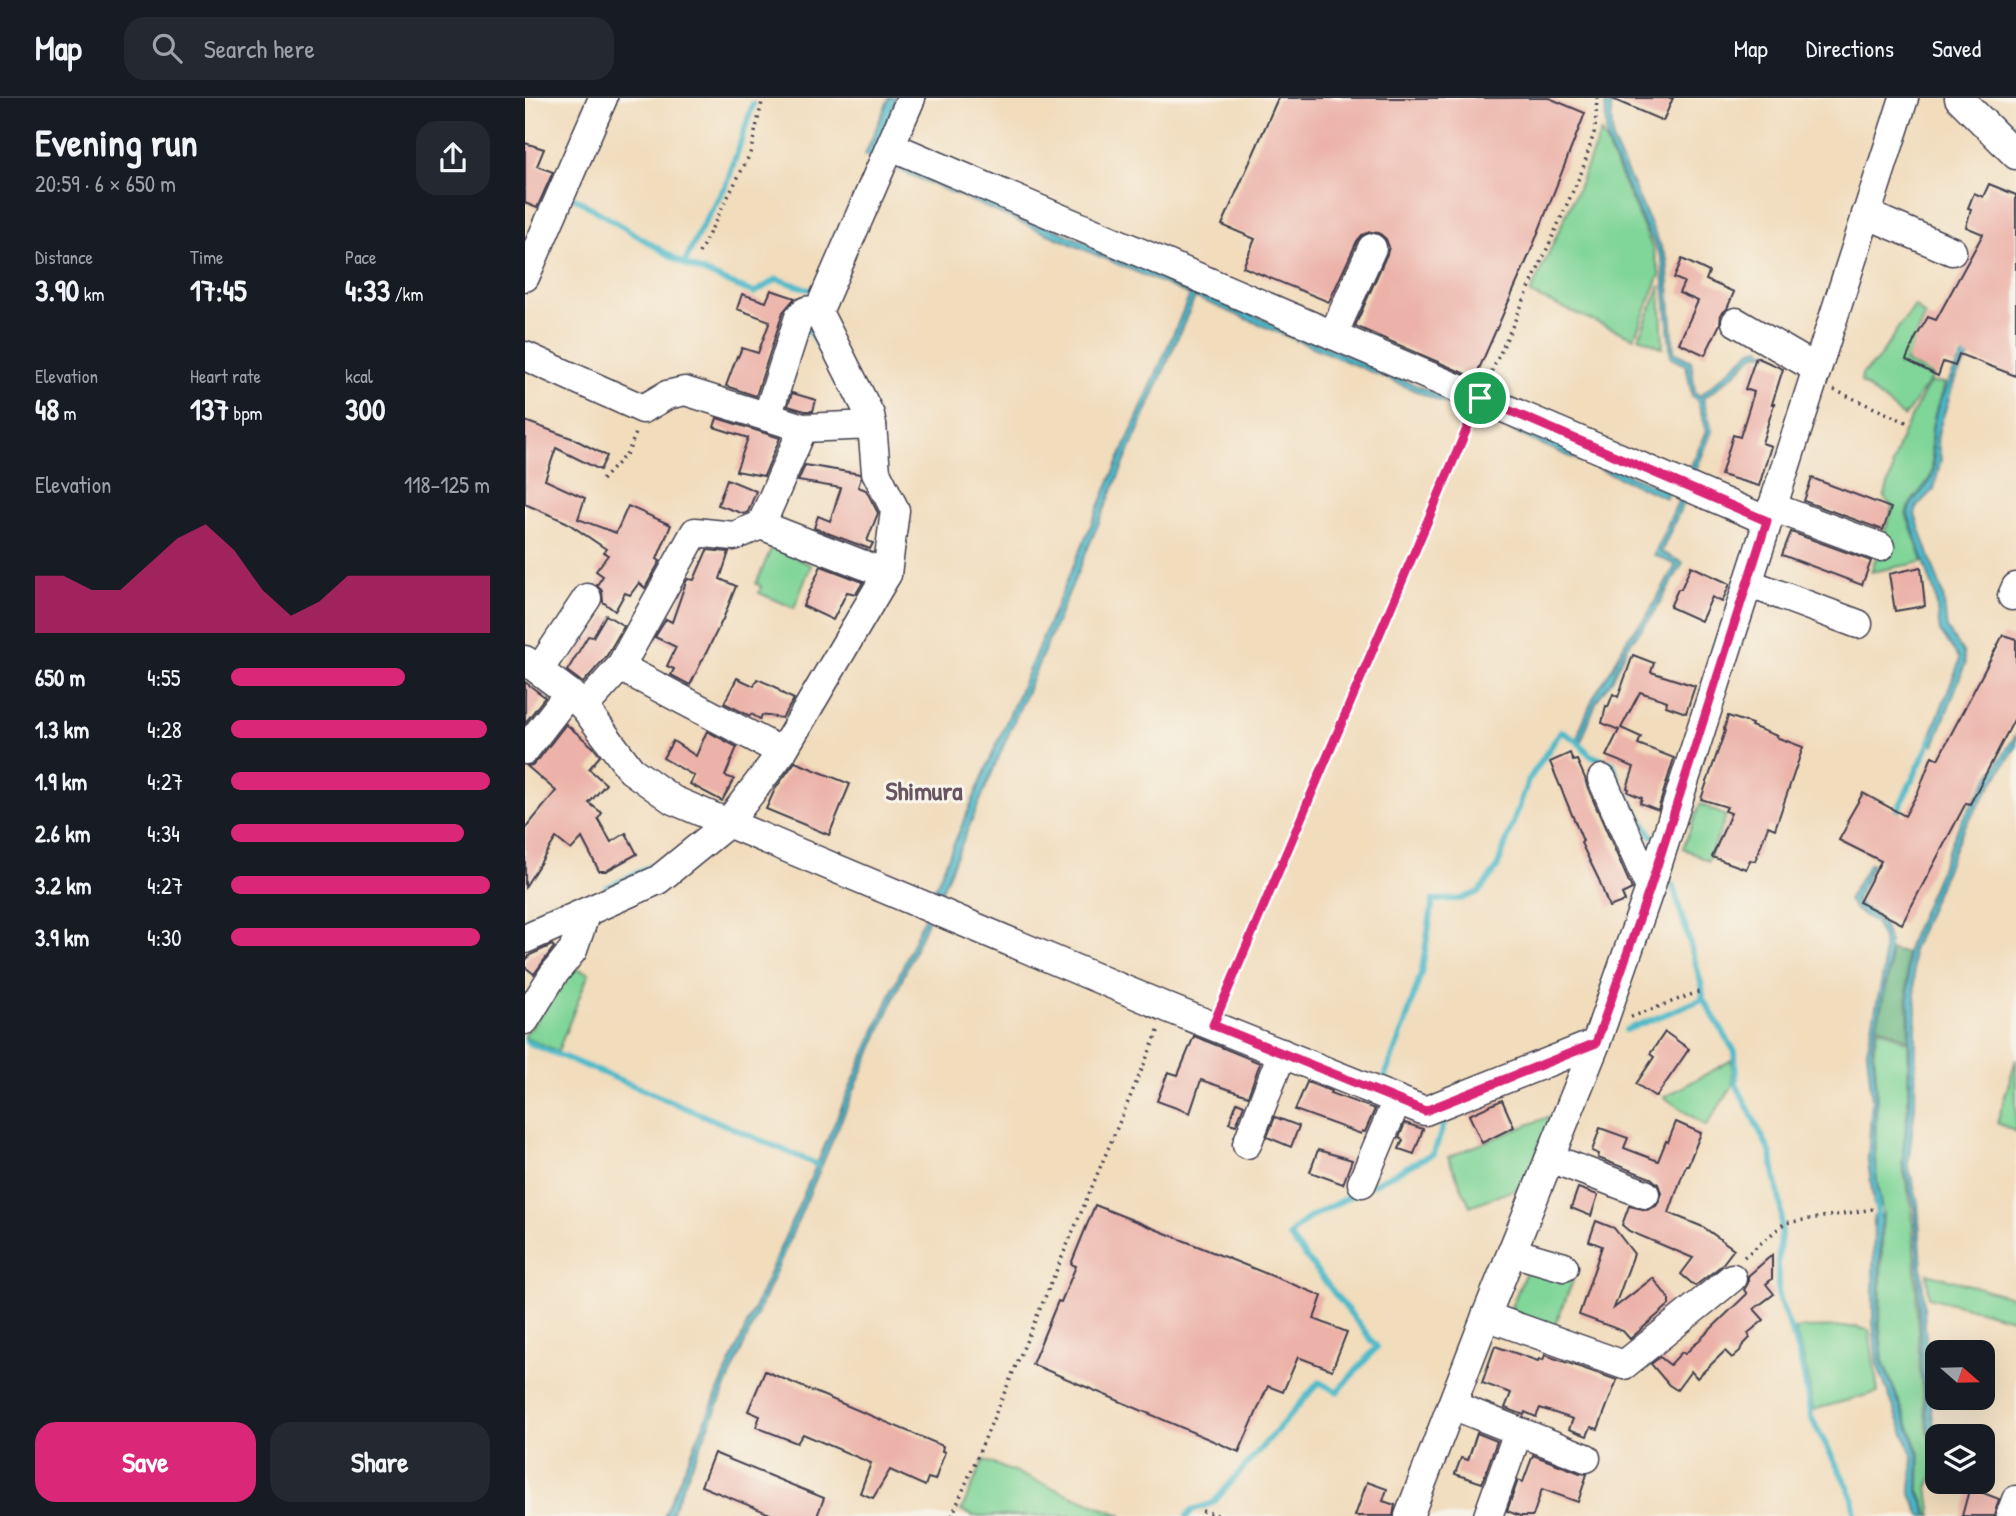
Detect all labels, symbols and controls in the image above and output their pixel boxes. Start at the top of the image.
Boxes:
search box [124,17,614,80]
text: Map [35,26,82,70]
icon: search [148,29,186,67]
text: Search here [204,31,315,66]
text: Map [1734,32,1768,64]
text: Directions [1806,32,1894,64]
text: Saved [1932,32,1981,64]
text: Evening run [35,116,198,168]
button: share [416,121,490,195]
text: 20:59 · 6 × 650 m [35,168,176,199]
text: Distance [35,244,93,270]
text: Time [190,244,224,270]
text: Pace [345,244,377,270]
text: 3.90 [35,270,79,310]
text: 17:45 [190,270,247,310]
text: 4:33 [345,270,390,310]
text: km [79,281,105,307]
text: /km [390,281,423,307]
text: Elevation [35,363,98,389]
text: Heart rate [190,363,261,389]
text: kcal [345,363,373,389]
pin [1450,368,1510,428]
icon: arrive [1461,379,1499,417]
text: 48 [35,389,59,429]
text: 137 [190,389,229,429]
text: 300 [345,389,385,429]
text: m [59,400,77,426]
text: bpm [229,400,262,426]
text: Elevation [35,469,111,500]
text: 118–125 m [404,469,490,500]
text: 650 m [35,662,85,693]
text: 4:55 [147,662,180,693]
text: 1.3 km [35,714,89,745]
text: 4:28 [147,714,182,745]
text: 1.9 km [35,766,87,797]
text: 4:27 [147,766,183,797]
district label: Shimura [886,773,963,808]
text: 2.6 km [35,818,90,849]
text: 4:34 [147,818,180,849]
text: 3.2 km [35,870,91,901]
text: 4:27 [147,870,183,901]
text: 3.9 km [35,922,89,953]
text: 4:30 [147,922,182,953]
north arrow [1925,1340,1995,1410]
map controls [1925,1340,1995,1494]
button: Save [35,1422,256,1502]
button: Share [270,1422,490,1502]
button: layers [1925,1424,1995,1494]

